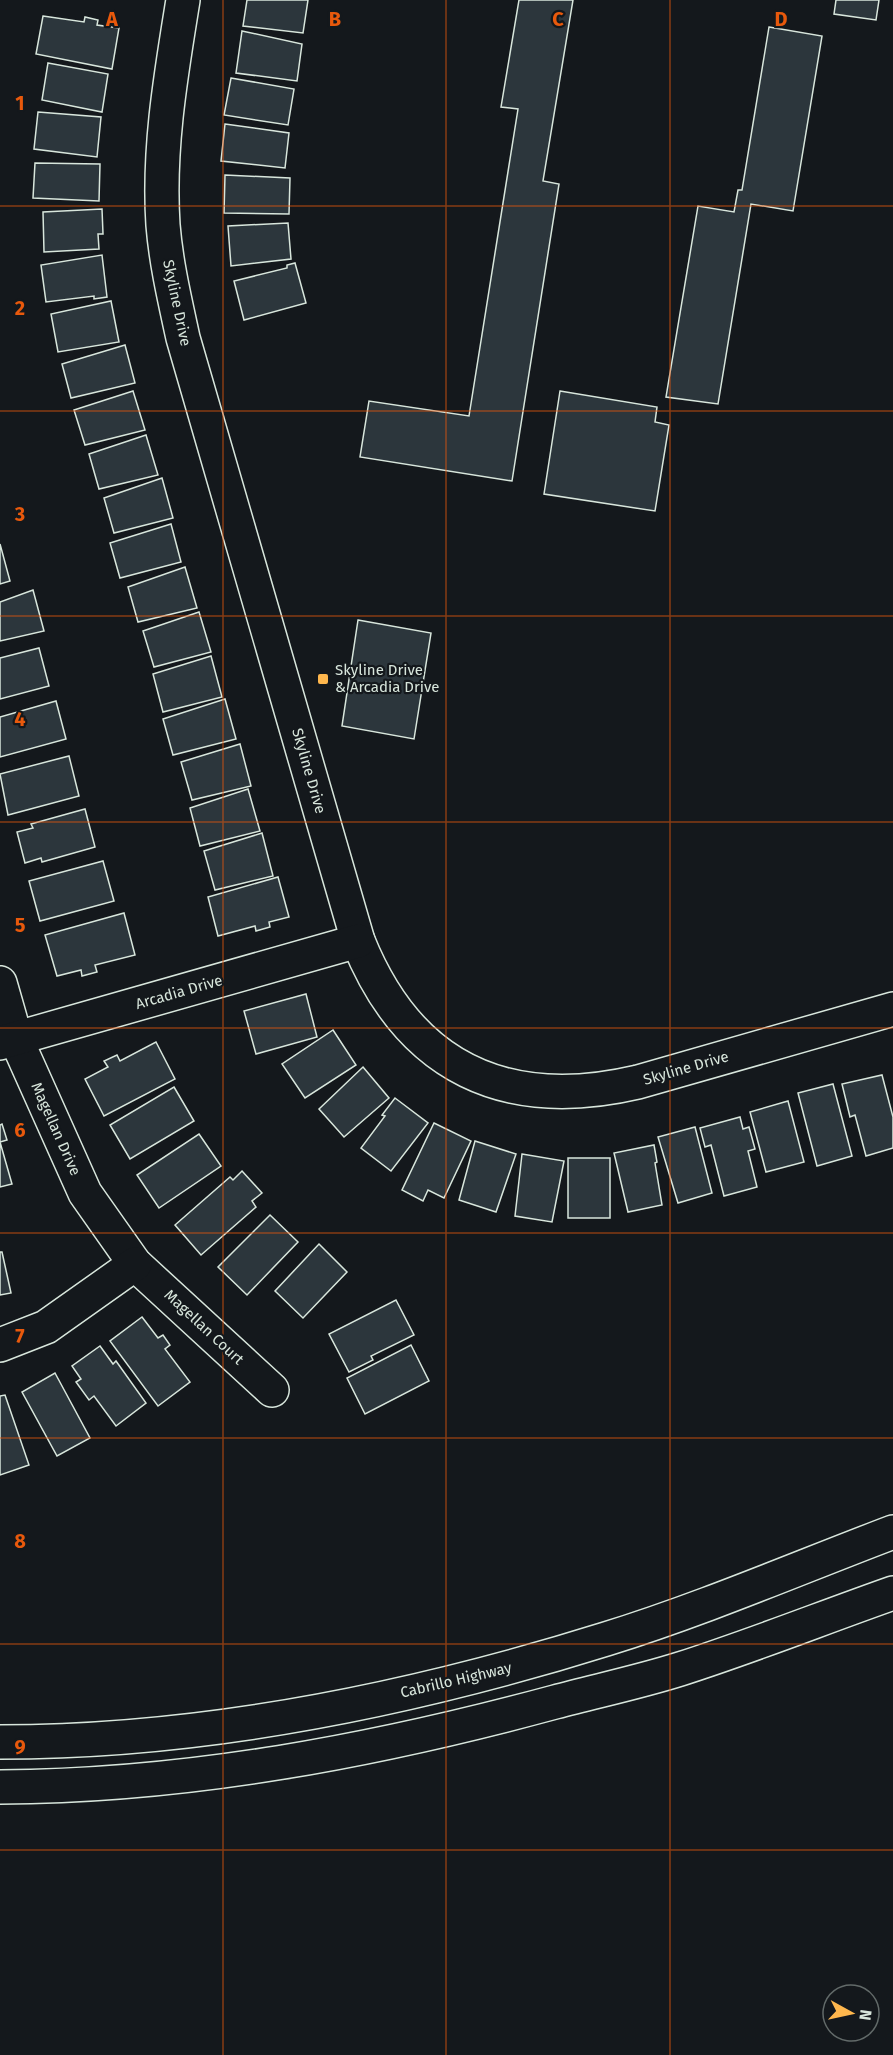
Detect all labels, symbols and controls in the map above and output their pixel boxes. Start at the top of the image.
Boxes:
text: A [105,7,119,31]
text: B [329,7,341,31]
text: C [552,7,564,31]
text: D [774,7,788,31]
text: 1 [15,91,25,115]
street label: Skyline Drive [159,258,195,348]
text: 2 [15,296,25,320]
text: 3 [14,502,25,526]
place label: Skyline Drive & Arcadia Drive [335,661,440,696]
marker: Skyline Drive & Arcadia Drive [316,672,330,686]
text: 4 [14,707,26,731]
street label: Skyline Drive [288,726,330,816]
text: 5 [15,913,26,937]
street label: Arcadia Drive [133,971,225,1013]
street label: Skyline Drive [641,1047,731,1089]
street label: Magellan Drive [27,1080,85,1178]
text: 6 [14,1118,26,1142]
street label: Magellan Court [161,1286,248,1369]
text: 7 [15,1324,25,1348]
text: 8 [14,1529,26,1553]
street label: Cabrillo Highway [399,1658,514,1702]
text: 9 [14,1735,26,1759]
north arrow [821,1983,881,2043]
text: N [855,2008,876,2022]

